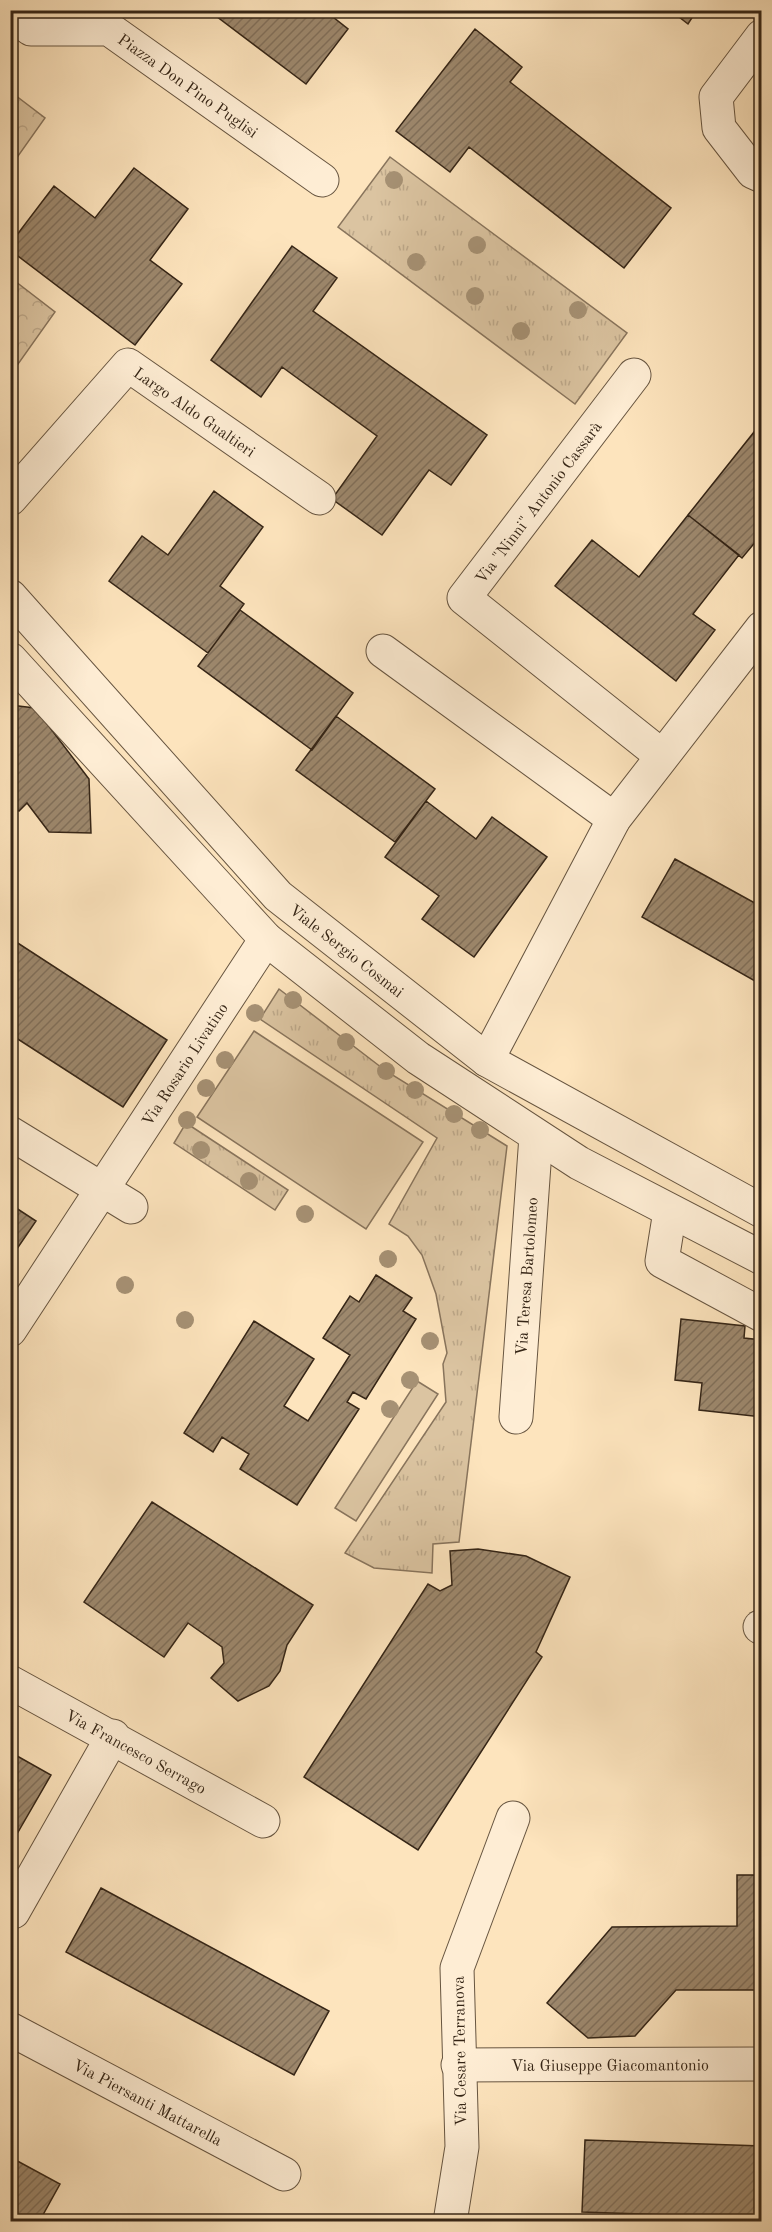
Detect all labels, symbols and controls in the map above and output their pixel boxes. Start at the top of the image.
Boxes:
street label: Piazza Don Pino Puglisi [114,32,260,142]
street label: Largo Aldo Gualtieri [130,365,257,461]
street label: Via "Ninni" Antonio Cassarà [474,419,606,587]
street label: Viale Sergio Cosmai [286,902,406,1001]
street label: Via Rosario Livatino [140,1001,232,1129]
street label: Via Teresa Bartolomeo [514,1197,542,1356]
street label: Via Francesco Serrago [62,1708,208,1798]
street label: Via Cesare Terranova [452,1976,470,2126]
street label: Via Piersanti Mattarella [70,2058,224,2150]
street label: Via Giuseppe Giacomantonio [511,2058,709,2075]

